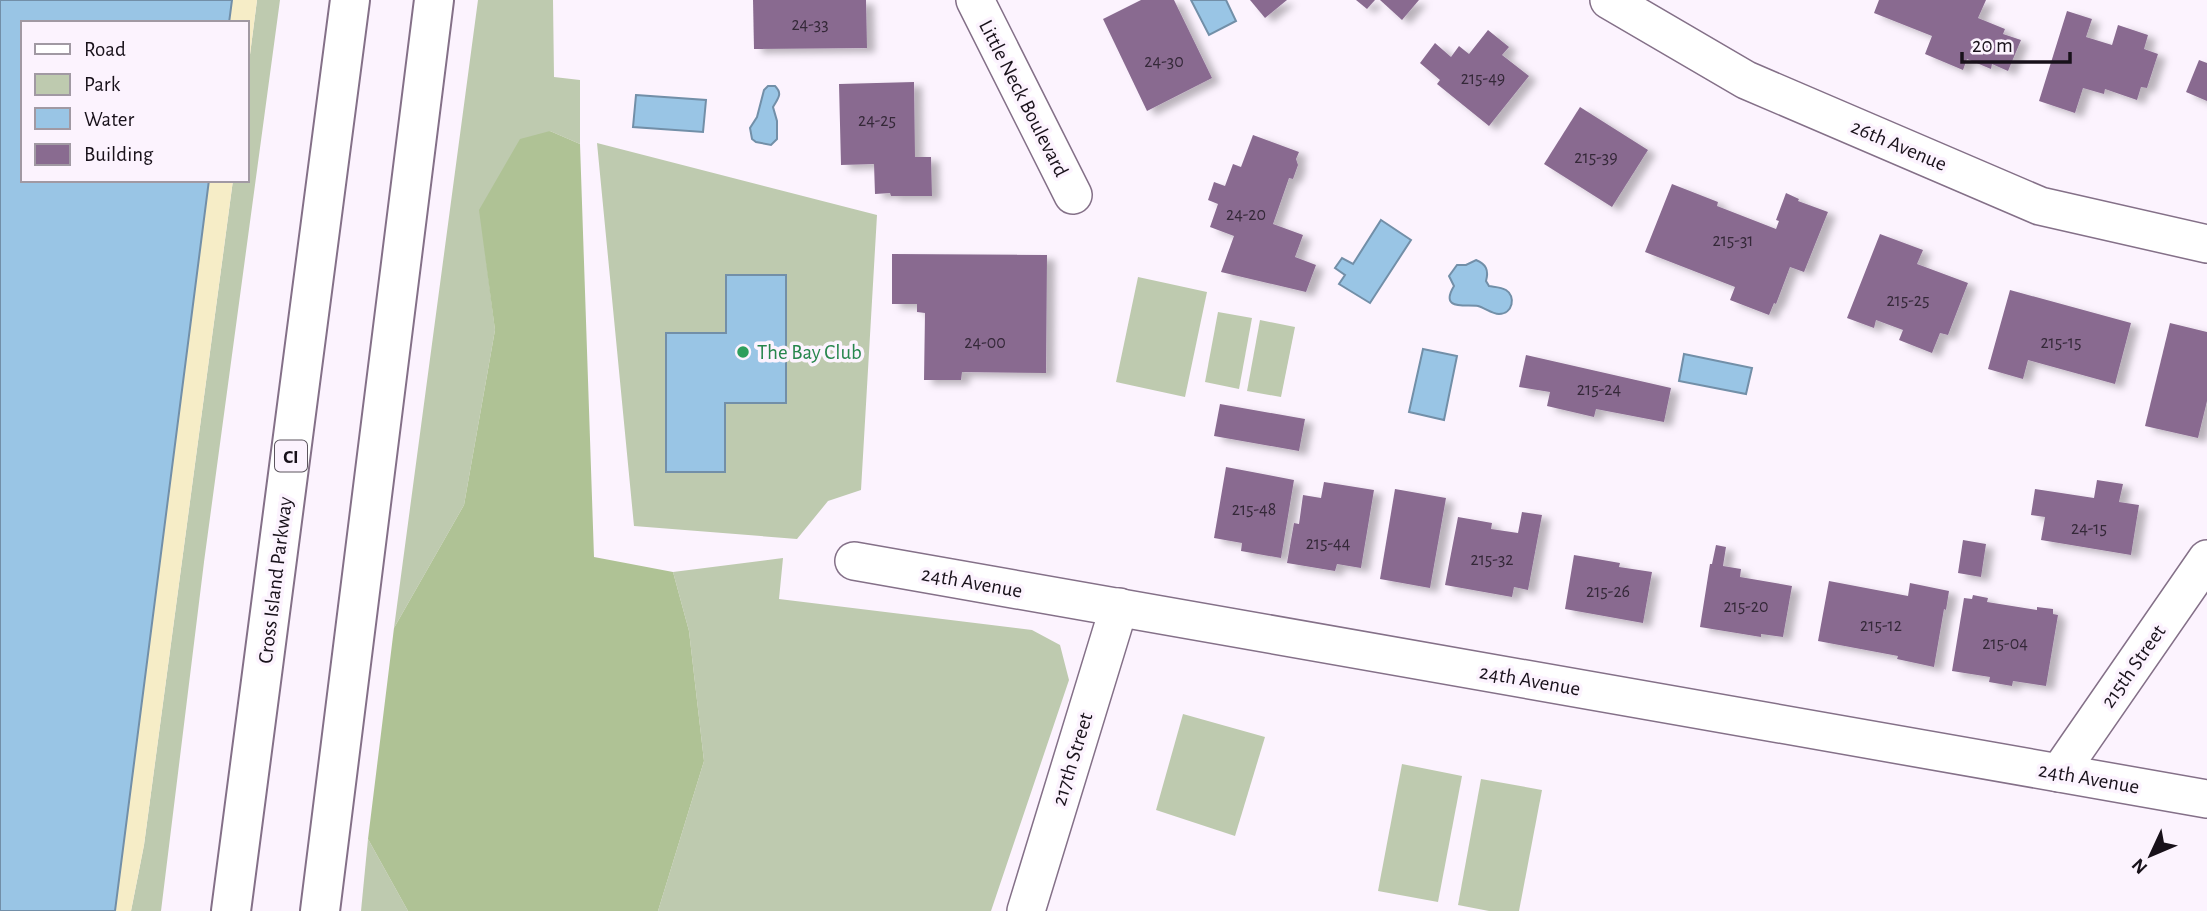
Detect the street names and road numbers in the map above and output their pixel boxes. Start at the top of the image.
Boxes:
street label: Little Neck Boulevard [975,16,1072,180]
street label: 26th Avenue [1848,116,1950,175]
road number: CI [275,440,307,471]
street label: Cross Island Parkway [255,495,296,665]
street label: 24th Avenue [920,563,1024,602]
street label: 215th Street [2097,621,2170,712]
street label: 24th Avenue [1478,661,1582,700]
street label: 217th Street [1048,710,1097,808]
street label: 24th Avenue [2037,759,2141,798]

